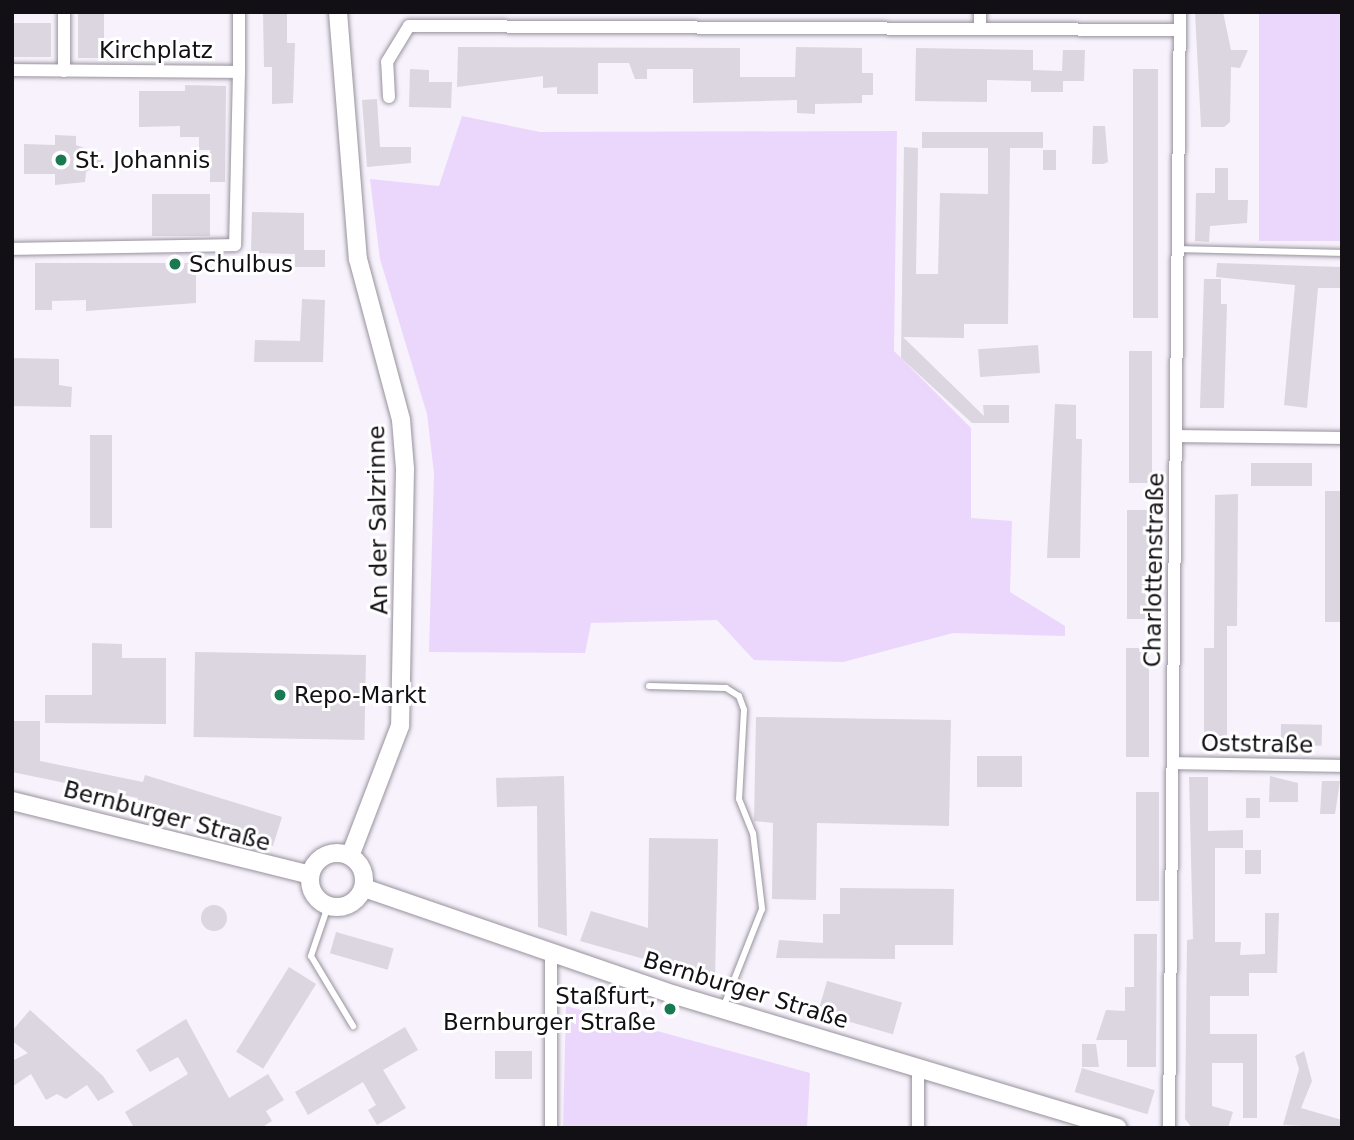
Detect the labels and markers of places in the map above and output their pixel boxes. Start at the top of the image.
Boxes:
place label: St. Johannis [75,146,210,174]
marker: St. Johannis [53,152,69,168]
place label: Schulbus [189,250,293,278]
marker: Schulbus [167,256,183,272]
place label: Repo-Markt [294,681,426,709]
marker: Repo-Markt [272,687,288,703]
place label: Staßfurt, Bernburger Straße [443,982,656,1036]
marker: Staßfurt, Bernburger Straße [662,1001,678,1017]

